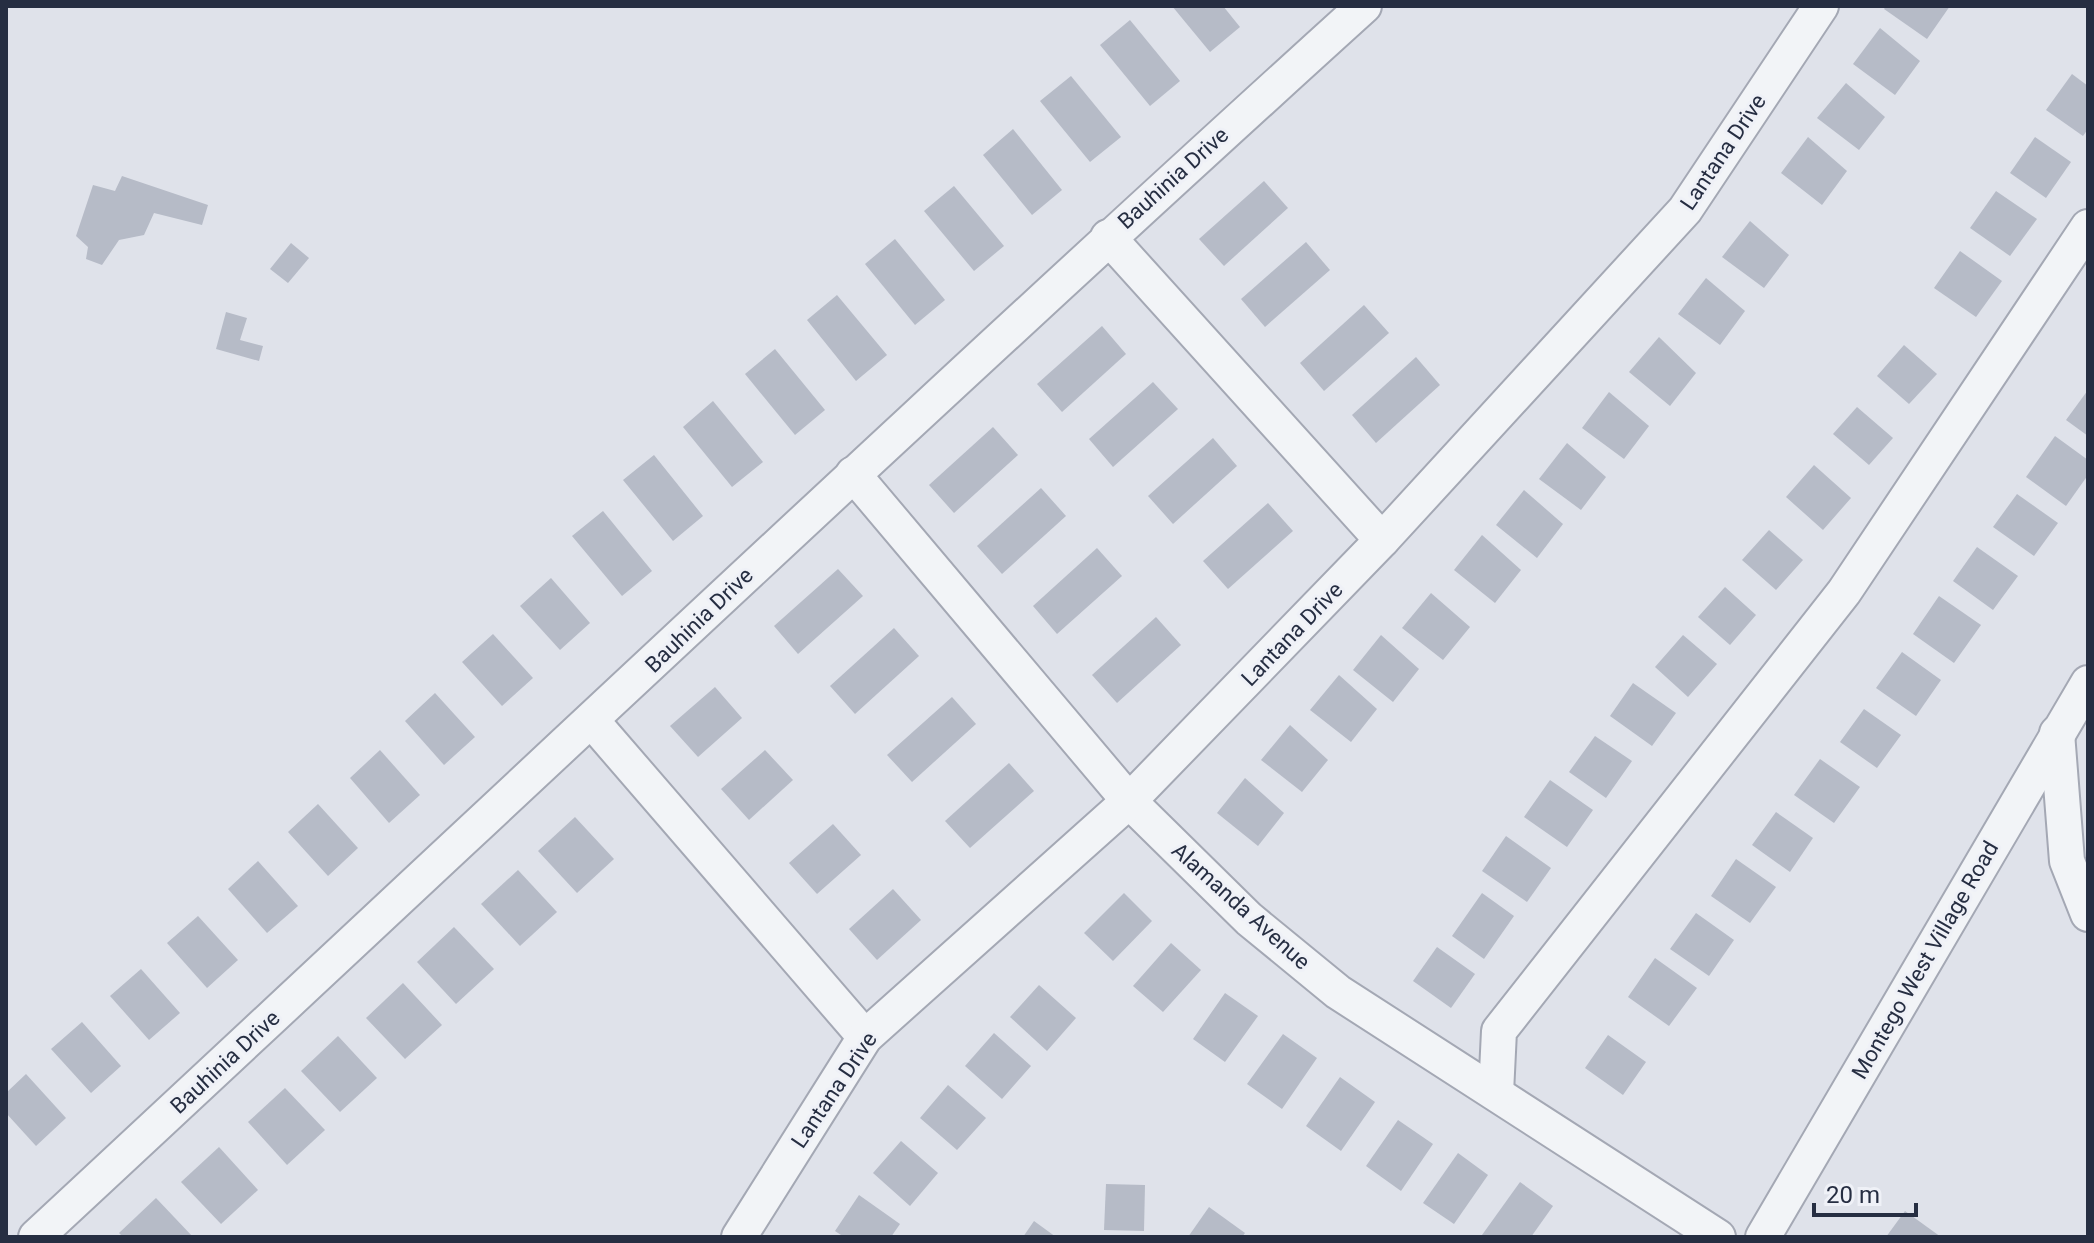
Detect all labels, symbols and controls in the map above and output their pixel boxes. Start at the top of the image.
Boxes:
street label: Lantana Drive [1675,89,1771,215]
street label: Bauhinia Drive [1113,122,1233,234]
street label: Bauhinia Drive [640,563,758,677]
street label: Lantana Drive [1236,577,1348,691]
street label: Montego West Village Road [1847,837,2003,1083]
street label: Alamanda Avenue [1167,838,1315,974]
street label: Bauhinia Drive [165,1005,285,1119]
street label: Lantana Drive [786,1027,882,1153]
scale bar [1814,1167,1916,1217]
text: 20 m [1826,1181,1880,1209]

